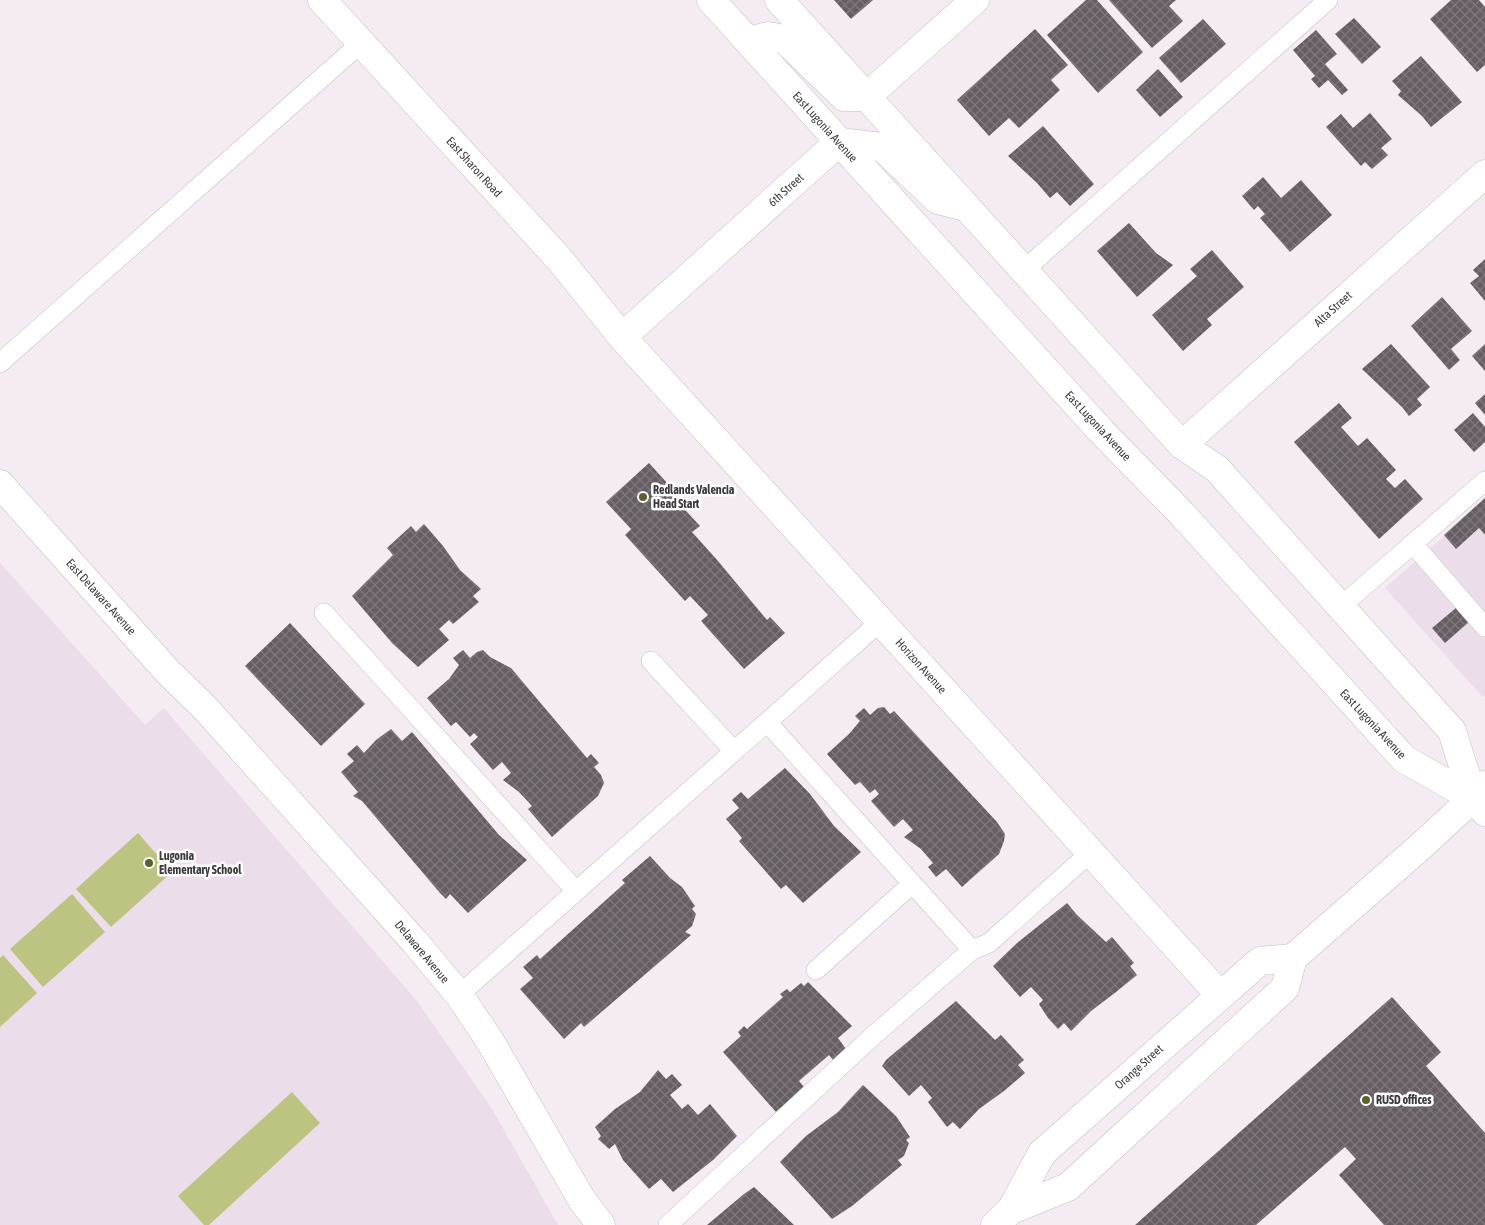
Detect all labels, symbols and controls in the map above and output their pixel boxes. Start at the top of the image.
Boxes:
street label: East Lugonia Avenue [790,89,860,165]
street label: East Sharon Road [443,134,505,200]
street label: 6th Street [765,170,807,210]
street label: Alta Street [1311,288,1355,330]
street label: East Lugonia Avenue [1062,388,1134,464]
place label: Redlands Valencia Head Start [653,483,735,511]
marker: Redlands Valencia Head Start [637,491,649,503]
street label: East Delaware Avenue [63,556,139,638]
street label: Horizon Avenue [893,636,949,696]
street label: East Lugonia Avenue [1337,686,1409,762]
place label: Lugonia Elementary School [159,849,242,877]
marker: Lugonia Elementary School [143,857,155,869]
street label: Delaware Avenue [392,918,452,986]
street label: Orange Street [1112,1041,1166,1092]
place label: RUSD offices [1376,1093,1432,1107]
marker: RUSD offices [1360,1094,1372,1106]

